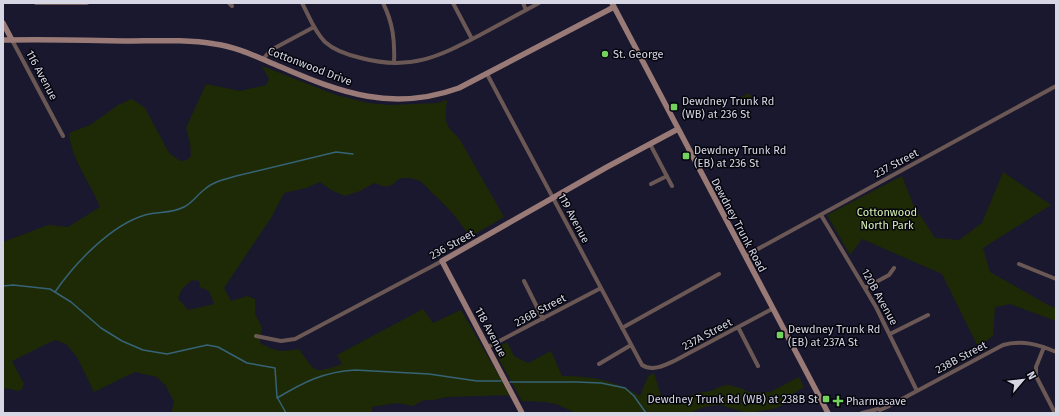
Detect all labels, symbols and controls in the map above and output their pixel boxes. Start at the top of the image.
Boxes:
street label: Cottonwood Drive [266,44,354,88]
street label: 116 Avenue [23,48,60,102]
place label: St. George [613,48,664,61]
marker: St. George [600,49,610,59]
place label: Dewdney Trunk Rd (WB) at 236 St [682,95,774,121]
marker: Dewdney Trunk Rd (WB) at 236 St [669,102,679,112]
place label: Dewdney Trunk Rd (EB) at 236 St [694,144,786,170]
street label: 237 Street [872,146,921,181]
marker: Dewdney Trunk Rd (EB) at 236 St [681,151,691,161]
street label: Dewdney Trunk Road [708,176,769,274]
street label: 119 Avenue [555,191,592,245]
park label: Cottonwood North Park [857,206,917,232]
street label: 236 Street [427,227,477,262]
street label: 120B Avenue [859,267,900,328]
street label: 236B Street [512,292,568,329]
street label: 118 Avenue [472,305,509,360]
street label: 237A Street [680,316,734,353]
place label: Dewdney Trunk Rd (EB) at 237A St [788,323,880,349]
marker: Dewdney Trunk Rd (EB) at 237A St [775,330,785,340]
street label: 238B Street [933,338,989,376]
north arrow [1003,360,1043,400]
text: N [1024,369,1039,382]
place label: Dewdney Trunk Rd (WB) at 238B St [648,393,818,406]
marker: Dewdney Trunk Rd (WB) at 238B St [821,394,831,404]
place label: Pharmasave [846,395,906,408]
marker: Pharmasave [833,396,843,406]

